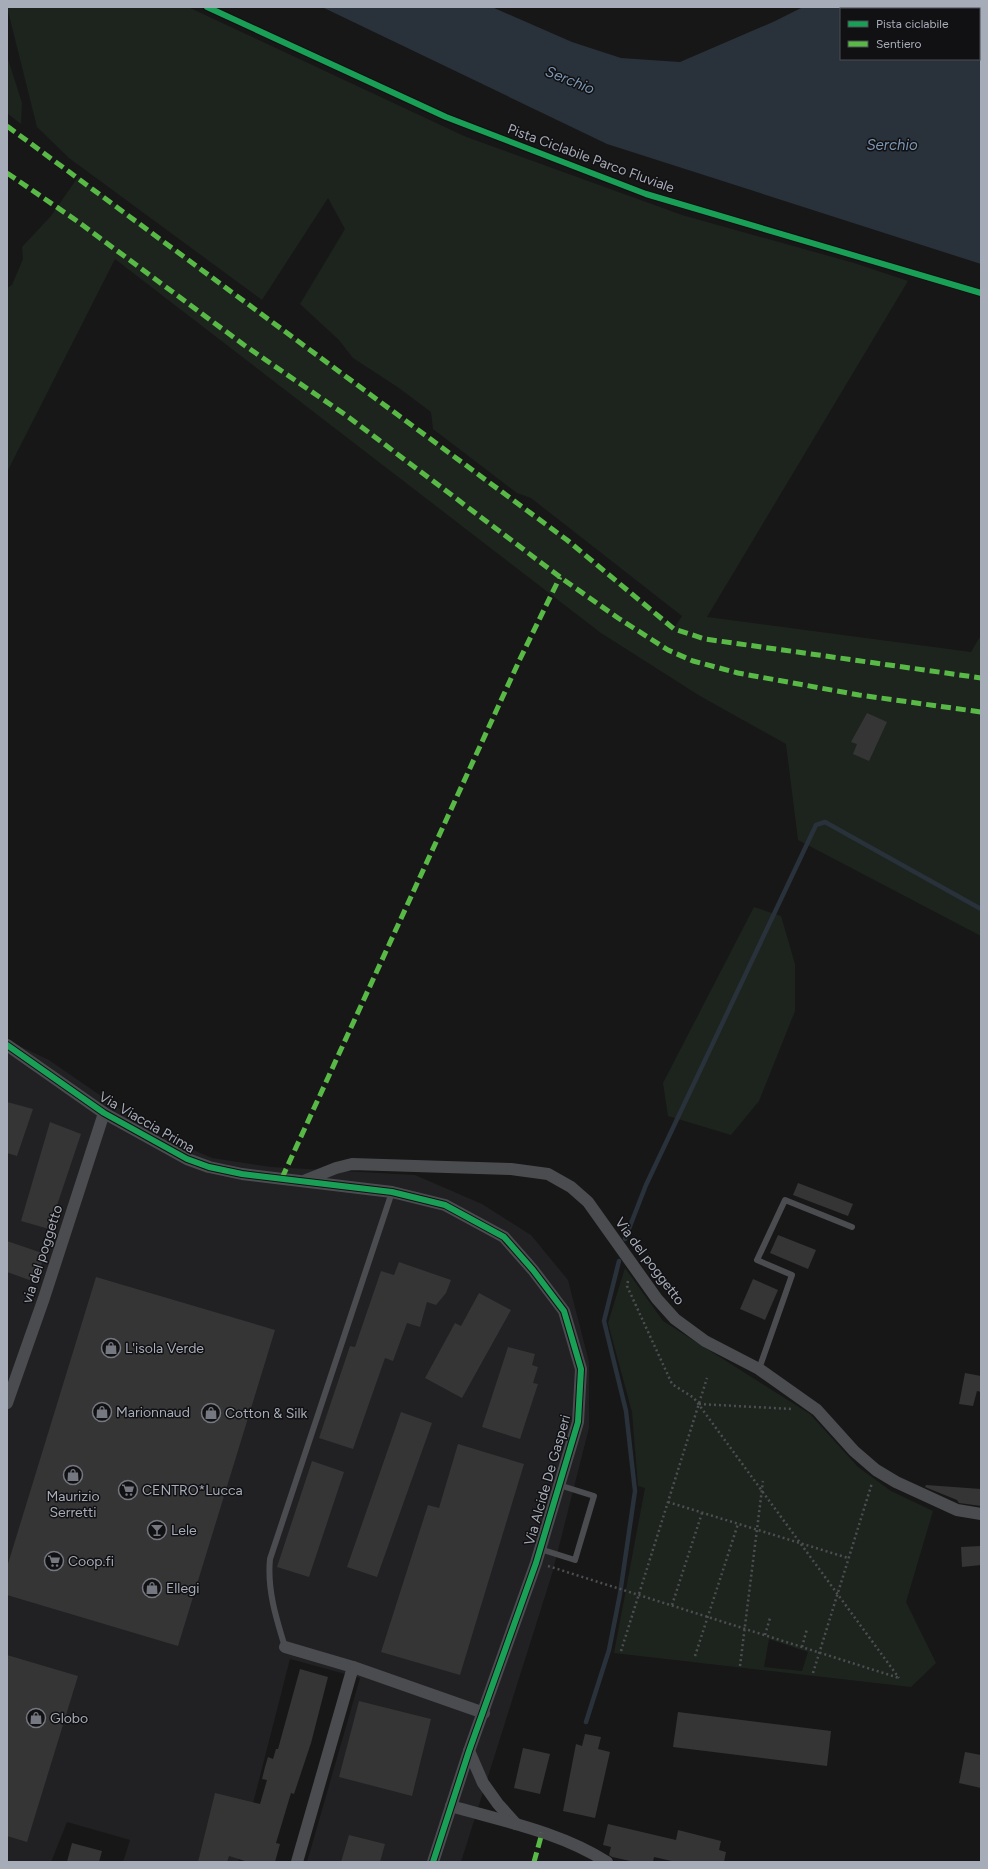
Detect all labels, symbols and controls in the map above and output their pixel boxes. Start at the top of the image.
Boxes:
legend [840,8,980,60]
text: Pista ciclabile [876,17,949,31]
text: Sentiero [876,37,922,51]
water label: Serchio [543,62,597,98]
street label: Pista Ciclabile Parco Fluviale [505,120,677,197]
water label: Serchio [866,136,918,154]
street label: Via Viaccia Prima [96,1088,198,1157]
street label: via del poggetto [19,1203,66,1306]
street label: Via del poggetto [611,1214,688,1308]
shop icon: L'isola Verde [100,1337,122,1359]
place label: L'isola Verde [125,1340,204,1357]
shop icon: Marionnaud [91,1401,113,1423]
shop icon: Cotton & Silk [200,1402,222,1424]
place label: Marionnaud [116,1404,190,1421]
place label: Cotton & Silk [225,1405,308,1422]
street label: Via Alcide De Gasperi [521,1413,574,1547]
shop icon: Maurizio Serretti [62,1464,84,1486]
supermarket icon: CENTRO*Lucca [117,1479,139,1501]
place label: CENTRO*Lucca [142,1482,243,1499]
place label: Maurizio Serretti [46,1488,100,1521]
bar icon: Lele [146,1519,168,1541]
place label: Lele [171,1522,197,1539]
supermarket icon: Coop.fi [43,1550,65,1572]
place label: Coop.fi [68,1553,114,1570]
shop icon: Ellegi [141,1577,163,1599]
place label: Ellegi [166,1580,200,1597]
shop icon: Globo [25,1707,47,1729]
place label: Globo [50,1710,88,1727]

